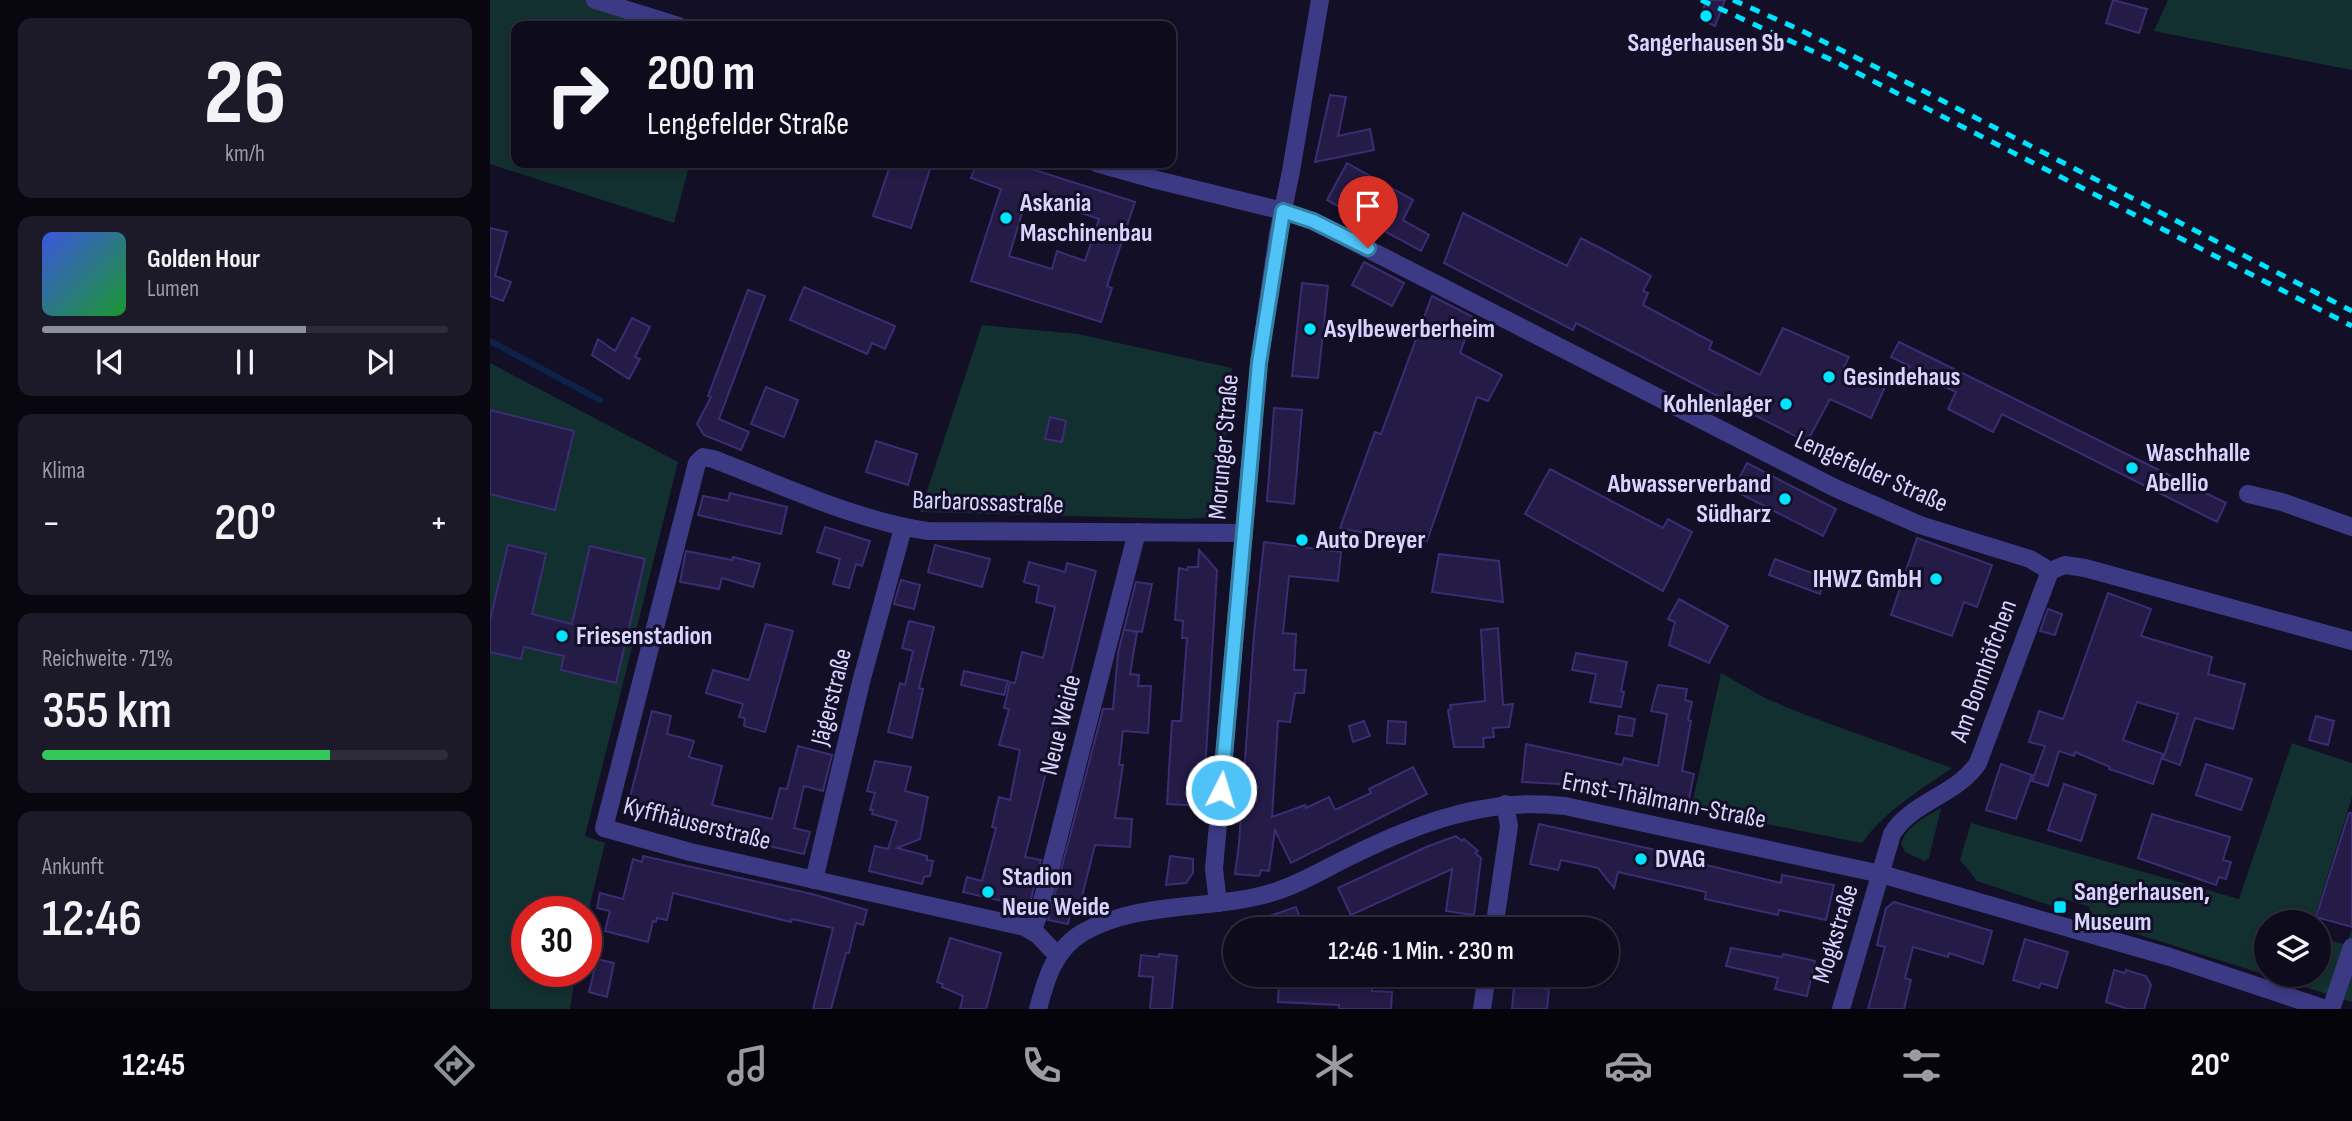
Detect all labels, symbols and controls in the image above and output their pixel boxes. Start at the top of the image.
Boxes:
marker: Sangerhausen Sb [1698,8,1714,24]
place label: Sangerhausen Sb [1627,28,1785,59]
text: 26 [204,40,286,149]
text: 200 m [647,45,755,104]
icon: right [532,49,623,140]
text: Lengefelder Straße [647,105,849,144]
text: km/h [225,140,265,168]
pin [1338,176,1398,248]
icon: arrive [1349,187,1387,225]
place label: Askania Maschinenbau [1019,188,1152,249]
marker: Askania Maschinenbau [998,210,1014,226]
text: Golden Hour [147,244,260,275]
text: Lumen [147,275,199,303]
place label: Asylbewerberheim [1323,314,1495,345]
marker: Asylbewerberheim [1302,321,1318,337]
icon: previous [91,343,129,381]
icon: pause [226,343,264,381]
icon: next [361,343,399,381]
place label: Gesindehaus [1843,362,1961,393]
marker: Gesindehaus [1821,369,1837,385]
street label: Morunger Straße [1202,373,1246,521]
place label: Kohlenlager [1663,389,1772,420]
marker: Kohlenlager [1778,396,1794,412]
street label: Lengefelder Straße [1790,424,1952,520]
place label: Waschhalle Abellio [2145,438,2250,499]
text: Klima [42,457,85,485]
marker: Waschhalle Abellio [2124,460,2140,476]
place label: Abwasserverband Südharz [1606,469,1771,530]
street label: Barbarossastraße [912,485,1064,521]
marker: Abwasserverband Südharz [1777,491,1793,507]
text: 20° [214,492,276,555]
text: − [42,501,61,546]
text: + [429,501,448,546]
place label: Auto Dreyer [1315,525,1425,556]
marker: Auto Dreyer [1294,532,1310,548]
place label: IHWZ GmbH [1813,564,1922,595]
marker: IHWZ GmbH [1928,571,1944,587]
street label: Am Bonnhöfchen [1944,596,2024,747]
place label: Friesenstadion [576,621,712,652]
marker: Friesenstadion [554,628,570,644]
text: Reichweite · 71% [42,645,173,673]
street label: Jägerstraße [805,645,859,750]
street label: Neue Weide [1034,672,1088,778]
text: 355 km [42,680,172,743]
position arrow [1184,753,1258,827]
street label: Ernst-Thälmann-Straße [1559,766,1769,836]
street label: Kyffhäuserstraße [620,791,774,857]
place label: DVAG [1655,844,1706,875]
marker: DVAG [1633,851,1649,867]
text: Ankunft [42,853,104,881]
place label: Stadion Neue Weide [1002,862,1110,923]
place label: Sangerhausen, Museum [2074,877,2210,938]
street label: Mogkstraße [1806,881,1866,987]
marker: Stadion Neue Weide [980,884,996,900]
text: 12:46 [42,888,142,951]
speed limit sign: 30 [511,896,602,987]
marker: Sangerhausen, Museum [2052,899,2068,915]
map controls [2254,910,2331,987]
button: layers [2254,910,2331,987]
text: 12:46 · 1 Min. · 230 m [1328,936,1514,967]
icon: directions [430,1041,479,1090]
icon: music [723,1041,772,1090]
icon: phone [1017,1041,1066,1090]
icon: climate [1310,1041,1359,1090]
icon: car [1604,1041,1653,1090]
icon: filters [1897,1041,1946,1090]
text: 12:45 [122,1046,185,1085]
text: 20° [2190,1046,2230,1085]

